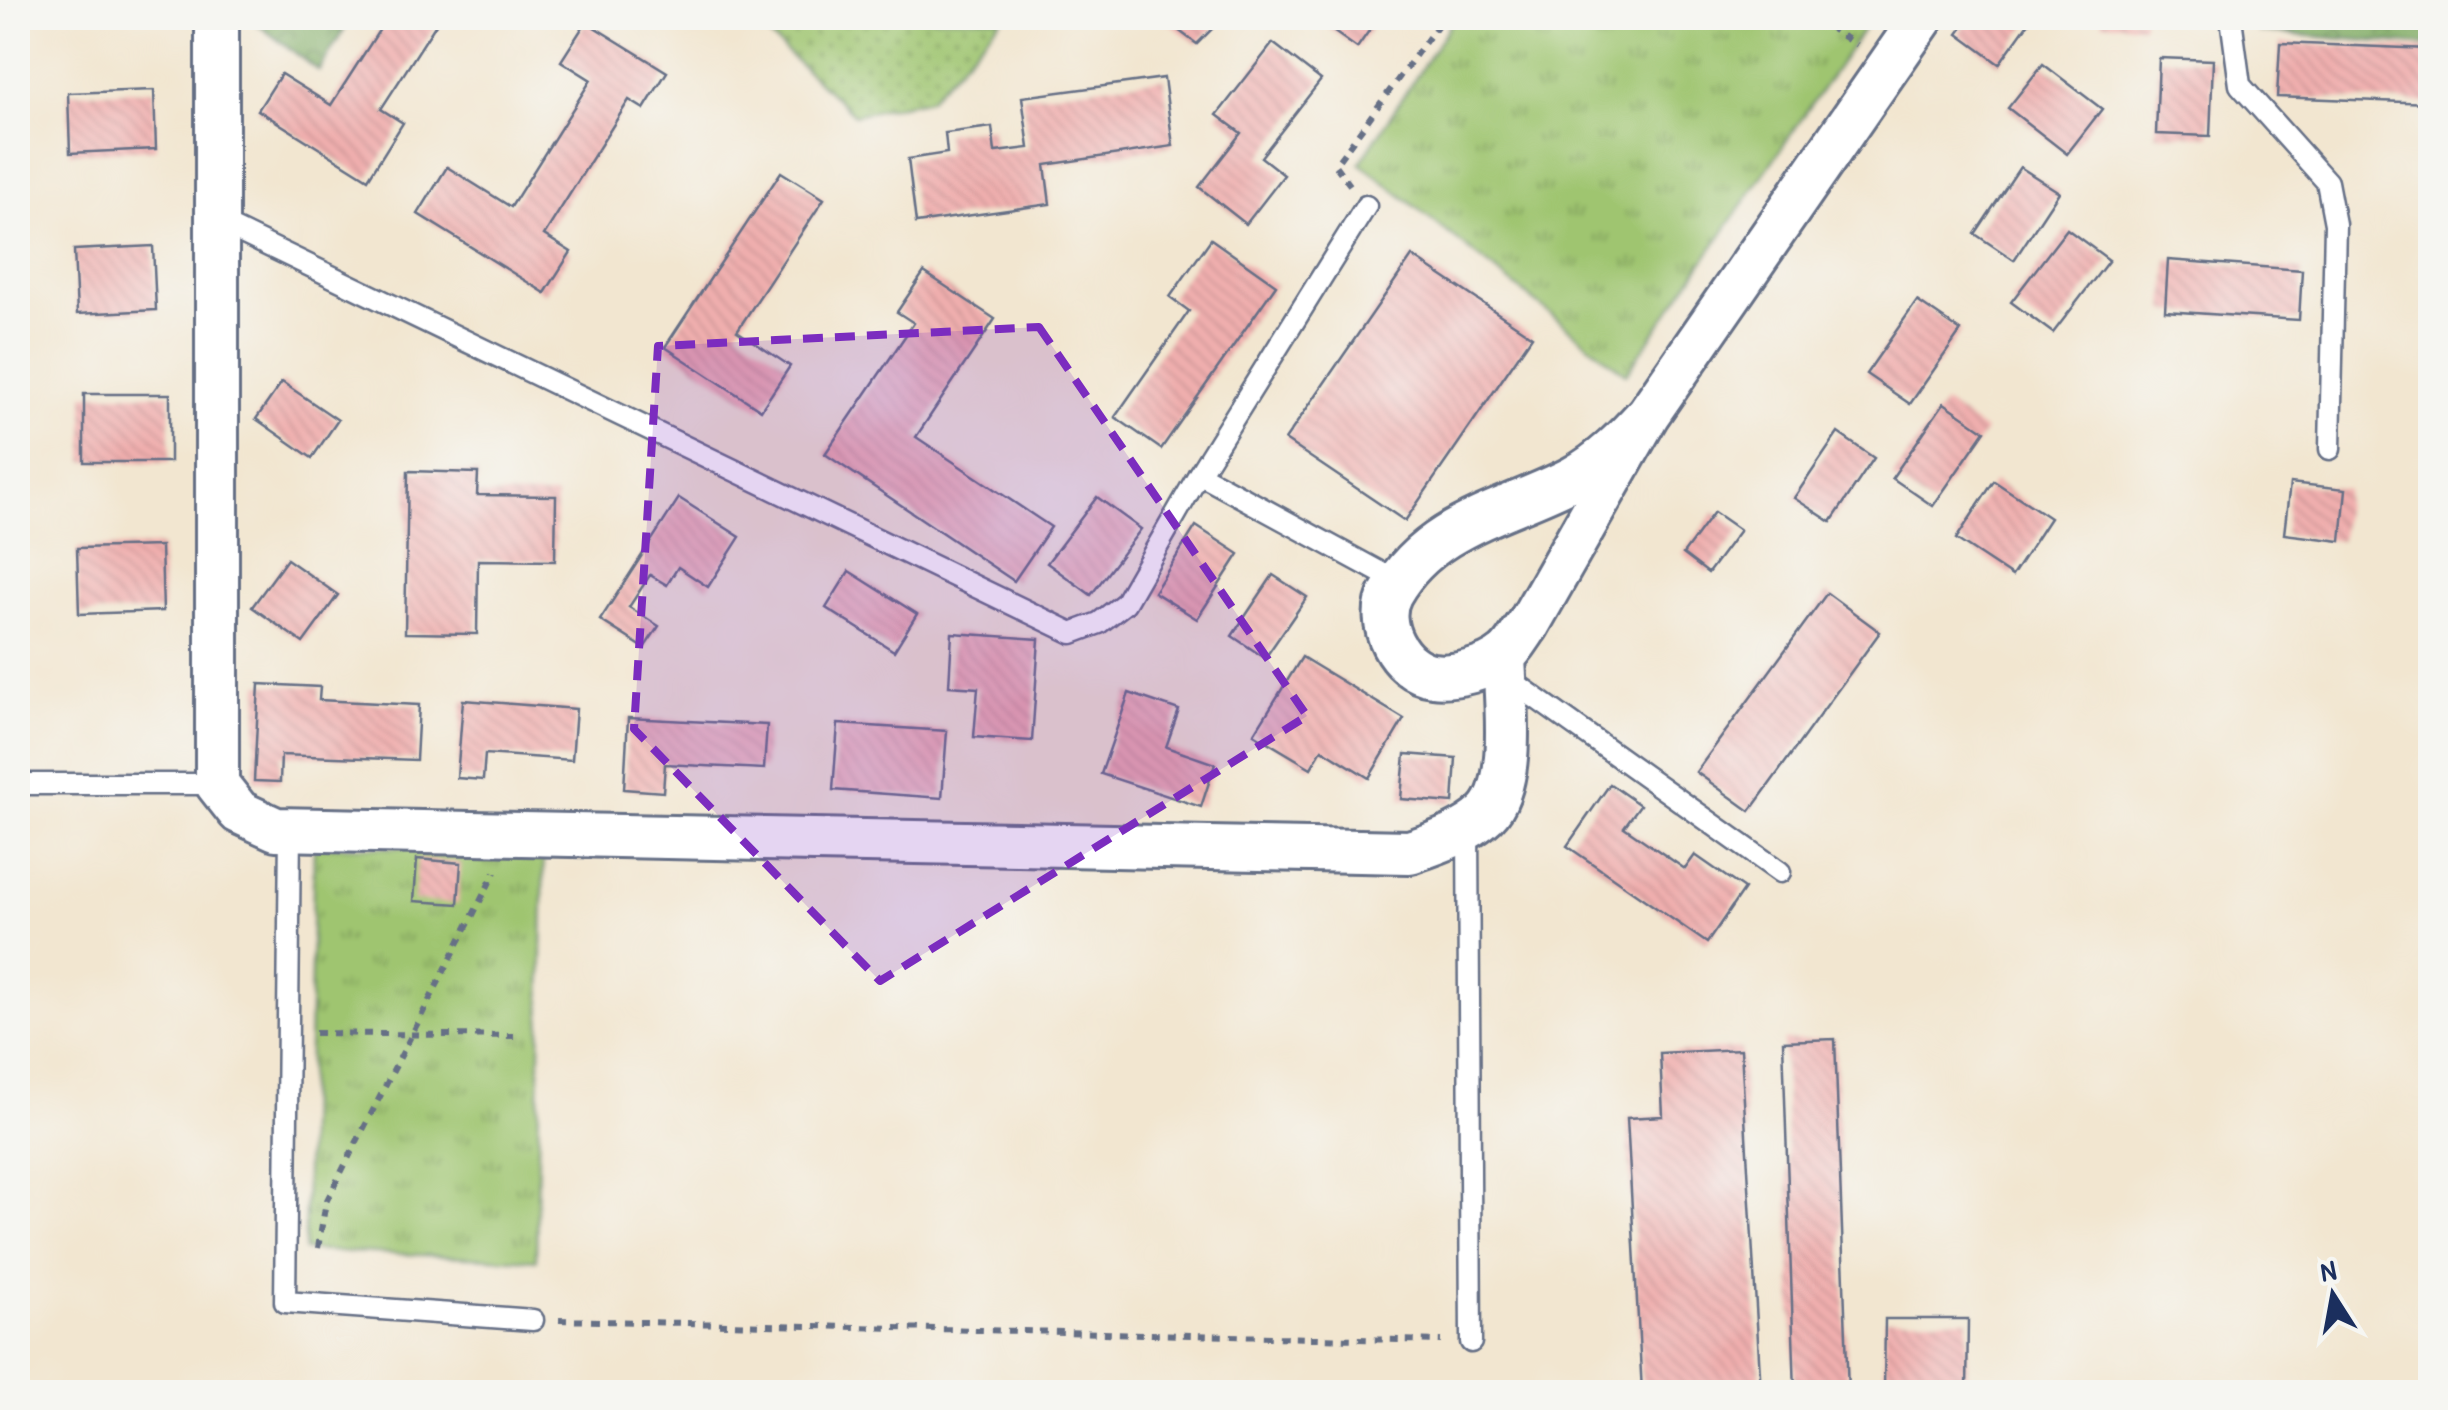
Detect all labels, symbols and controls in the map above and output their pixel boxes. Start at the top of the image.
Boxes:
north arrow [2283,1245,2383,1345]
text: N [2317,1250,2339,1291]

